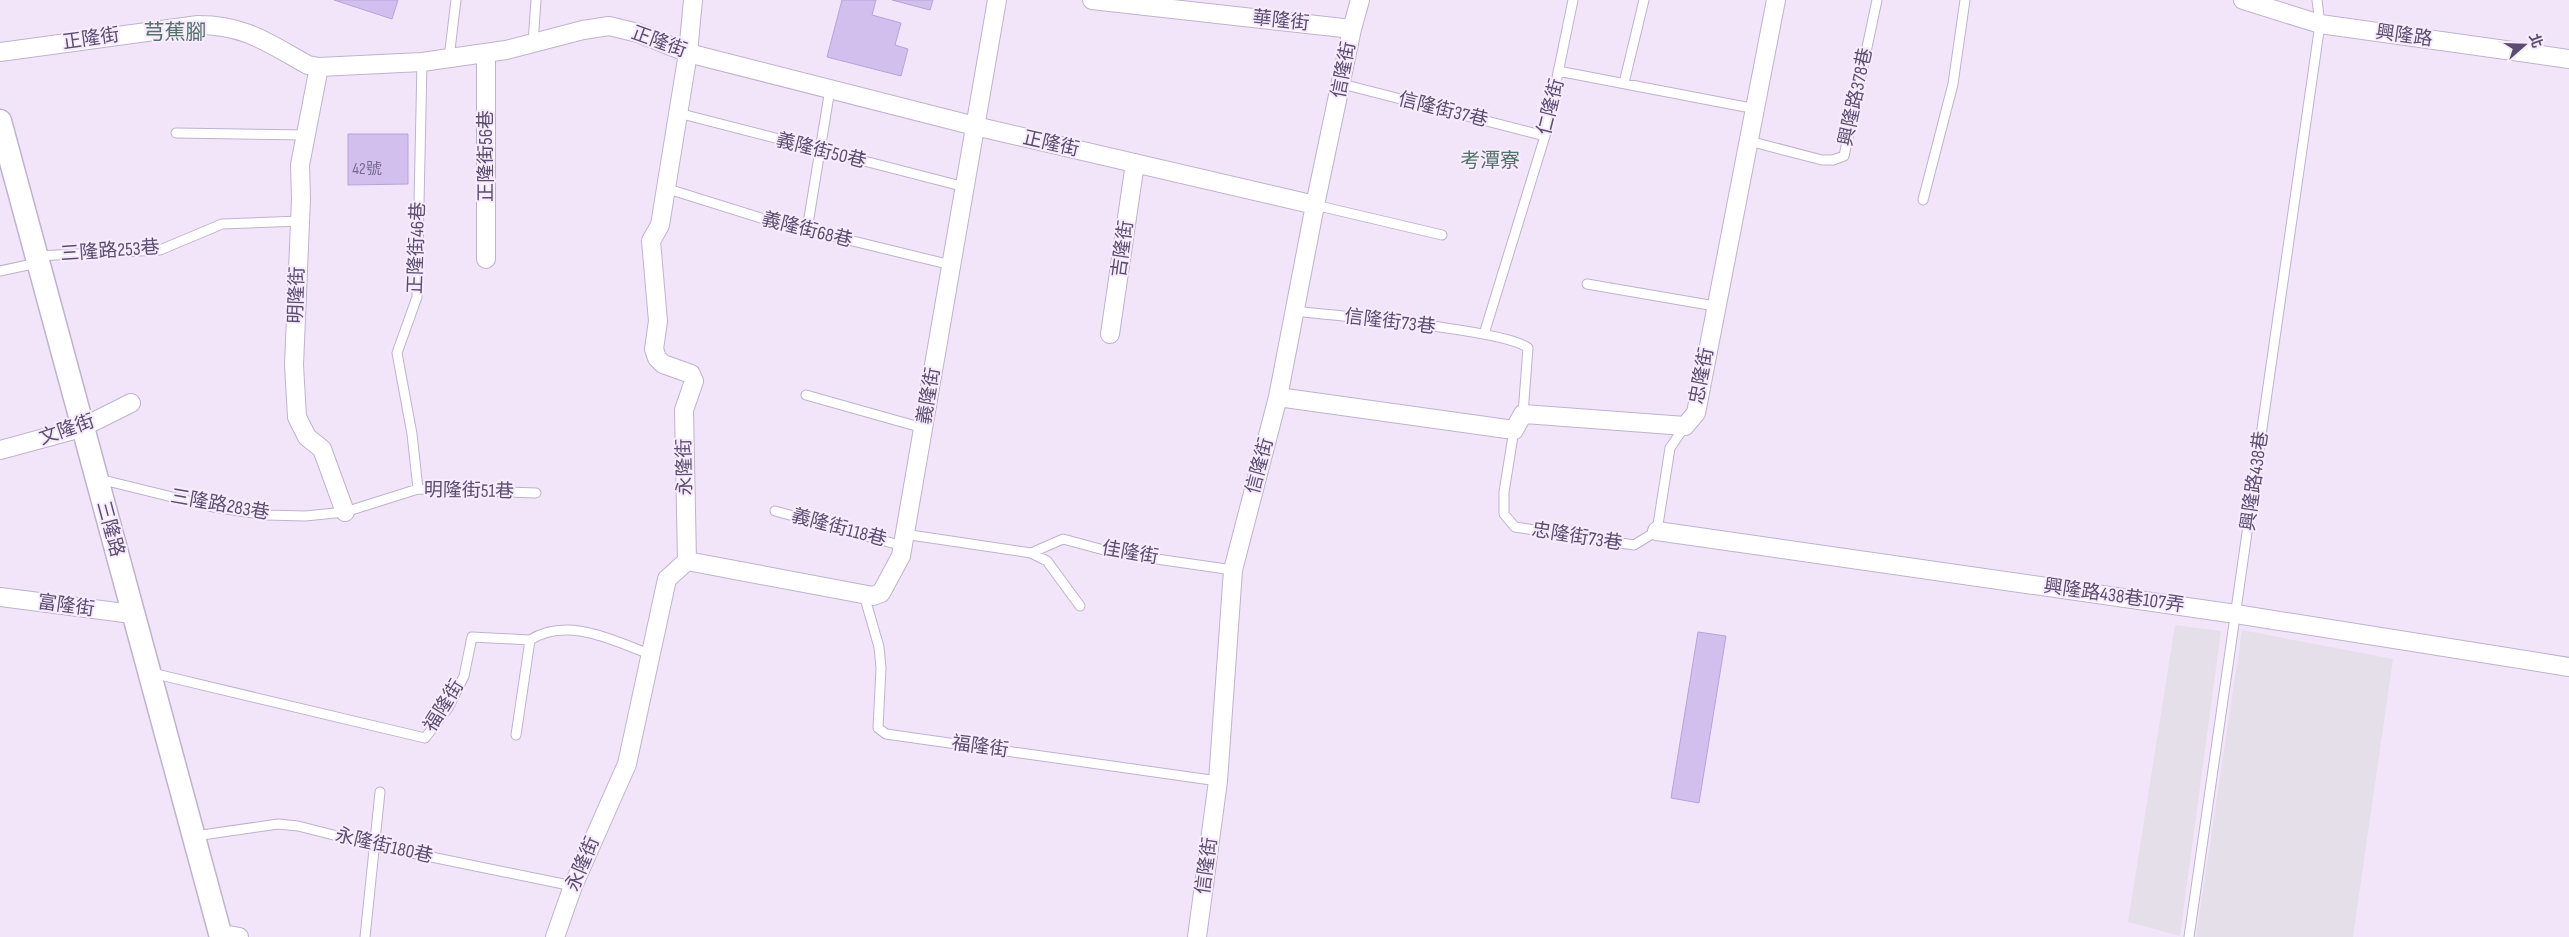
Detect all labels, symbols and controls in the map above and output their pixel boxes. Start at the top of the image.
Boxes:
street label: 華隆街 [1251,7,1311,35]
district label: 芎蕉腳 [144,20,207,45]
north arrow [2499,20,2549,70]
street label: 正隆街 [628,21,690,63]
street label: 興隆路 [2374,21,2434,51]
street label: 正隆街 [61,24,121,54]
text: 北 [2525,31,2546,50]
street label: 信隆街 [1327,40,1361,100]
street label: 興隆路378巷 [1834,46,1878,148]
street label: 仁隆街 [1533,77,1569,137]
street label: 信隆街37巷 [1396,88,1490,132]
street label: 正隆街56巷 [475,110,498,202]
street label: 正隆街 [1021,126,1081,162]
street label: 義隆街50巷 [774,129,868,173]
district label: 考潭寮 [1460,149,1520,173]
house number: 42號 [352,160,382,179]
street label: 正隆街46巷 [404,201,430,295]
street label: 義隆街68巷 [759,208,855,252]
street label: 吉隆街 [1108,219,1138,279]
street label: 三隆路253巷 [60,236,160,266]
street label: 明隆街 [285,266,309,324]
street label: 信隆街73巷 [1343,305,1437,339]
street label: 忠隆街 [1685,346,1719,406]
street label: 義隆街 [913,366,945,426]
street label: 文隆街 [36,410,98,450]
street label: 興隆路438巷 [2237,430,2273,532]
street label: 信隆街 [1242,435,1278,497]
street label: 永隆街 [673,438,697,496]
street label: 明隆街51巷 [424,479,514,503]
street label: 三隆路283巷 [169,485,271,525]
street label: 三隆路 [92,498,128,560]
street label: 義隆街118巷 [789,504,889,552]
street label: 忠隆街73巷 [1530,518,1624,556]
street label: 佳隆街 [1100,537,1160,569]
street label: 興隆路438巷107弄 [2042,575,2186,617]
street label: 富隆街 [36,591,96,621]
street label: 福隆街 [419,676,469,736]
street label: 福隆街 [950,732,1010,762]
street label: 永隆街180巷 [333,824,435,868]
street label: 永隆街 [561,833,605,895]
street label: 信隆街 [1192,836,1222,896]

